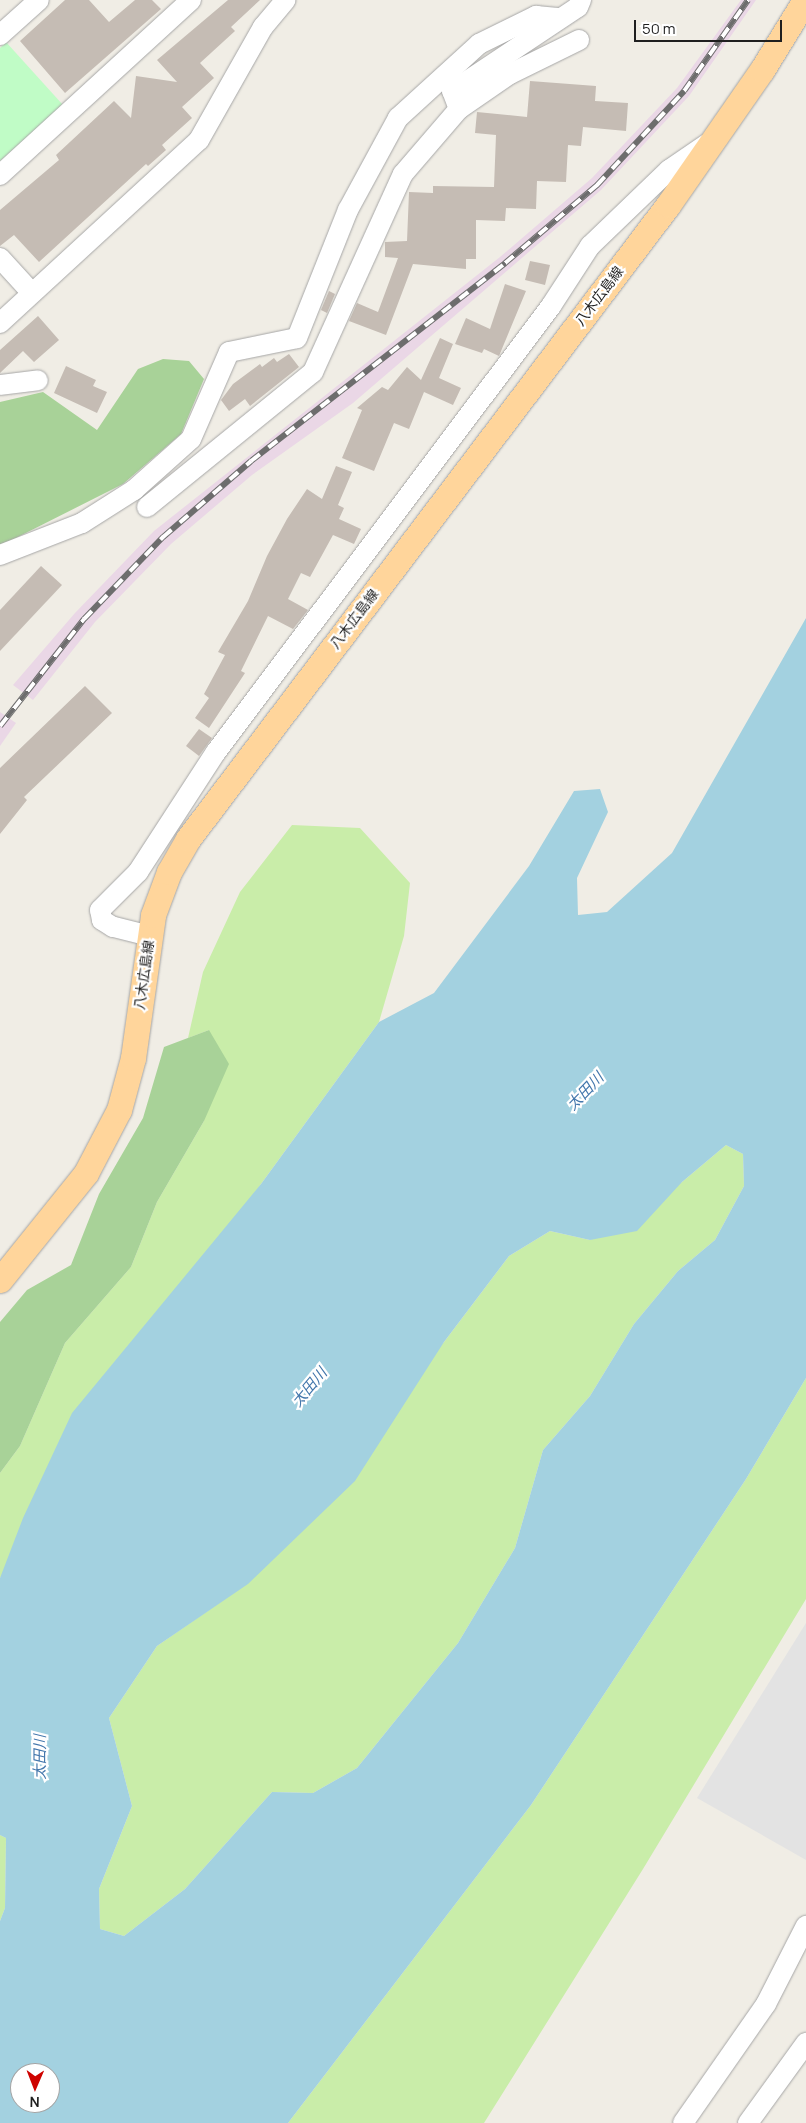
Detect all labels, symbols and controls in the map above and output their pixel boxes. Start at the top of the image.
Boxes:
scale bar [636,10,784,42]
text: 50 m [642,18,676,39]
street label: 八木広島線 [571,263,627,329]
street label: 八木広島線 [326,586,382,652]
street label: 八木広島線 [131,939,157,1011]
water label: 太田川 [563,1069,607,1113]
water label: 太田川 [288,1364,330,1410]
water label: 太田川 [31,1735,49,1779]
north arrow [10,2063,60,2113]
text: N [30,2093,40,2112]

